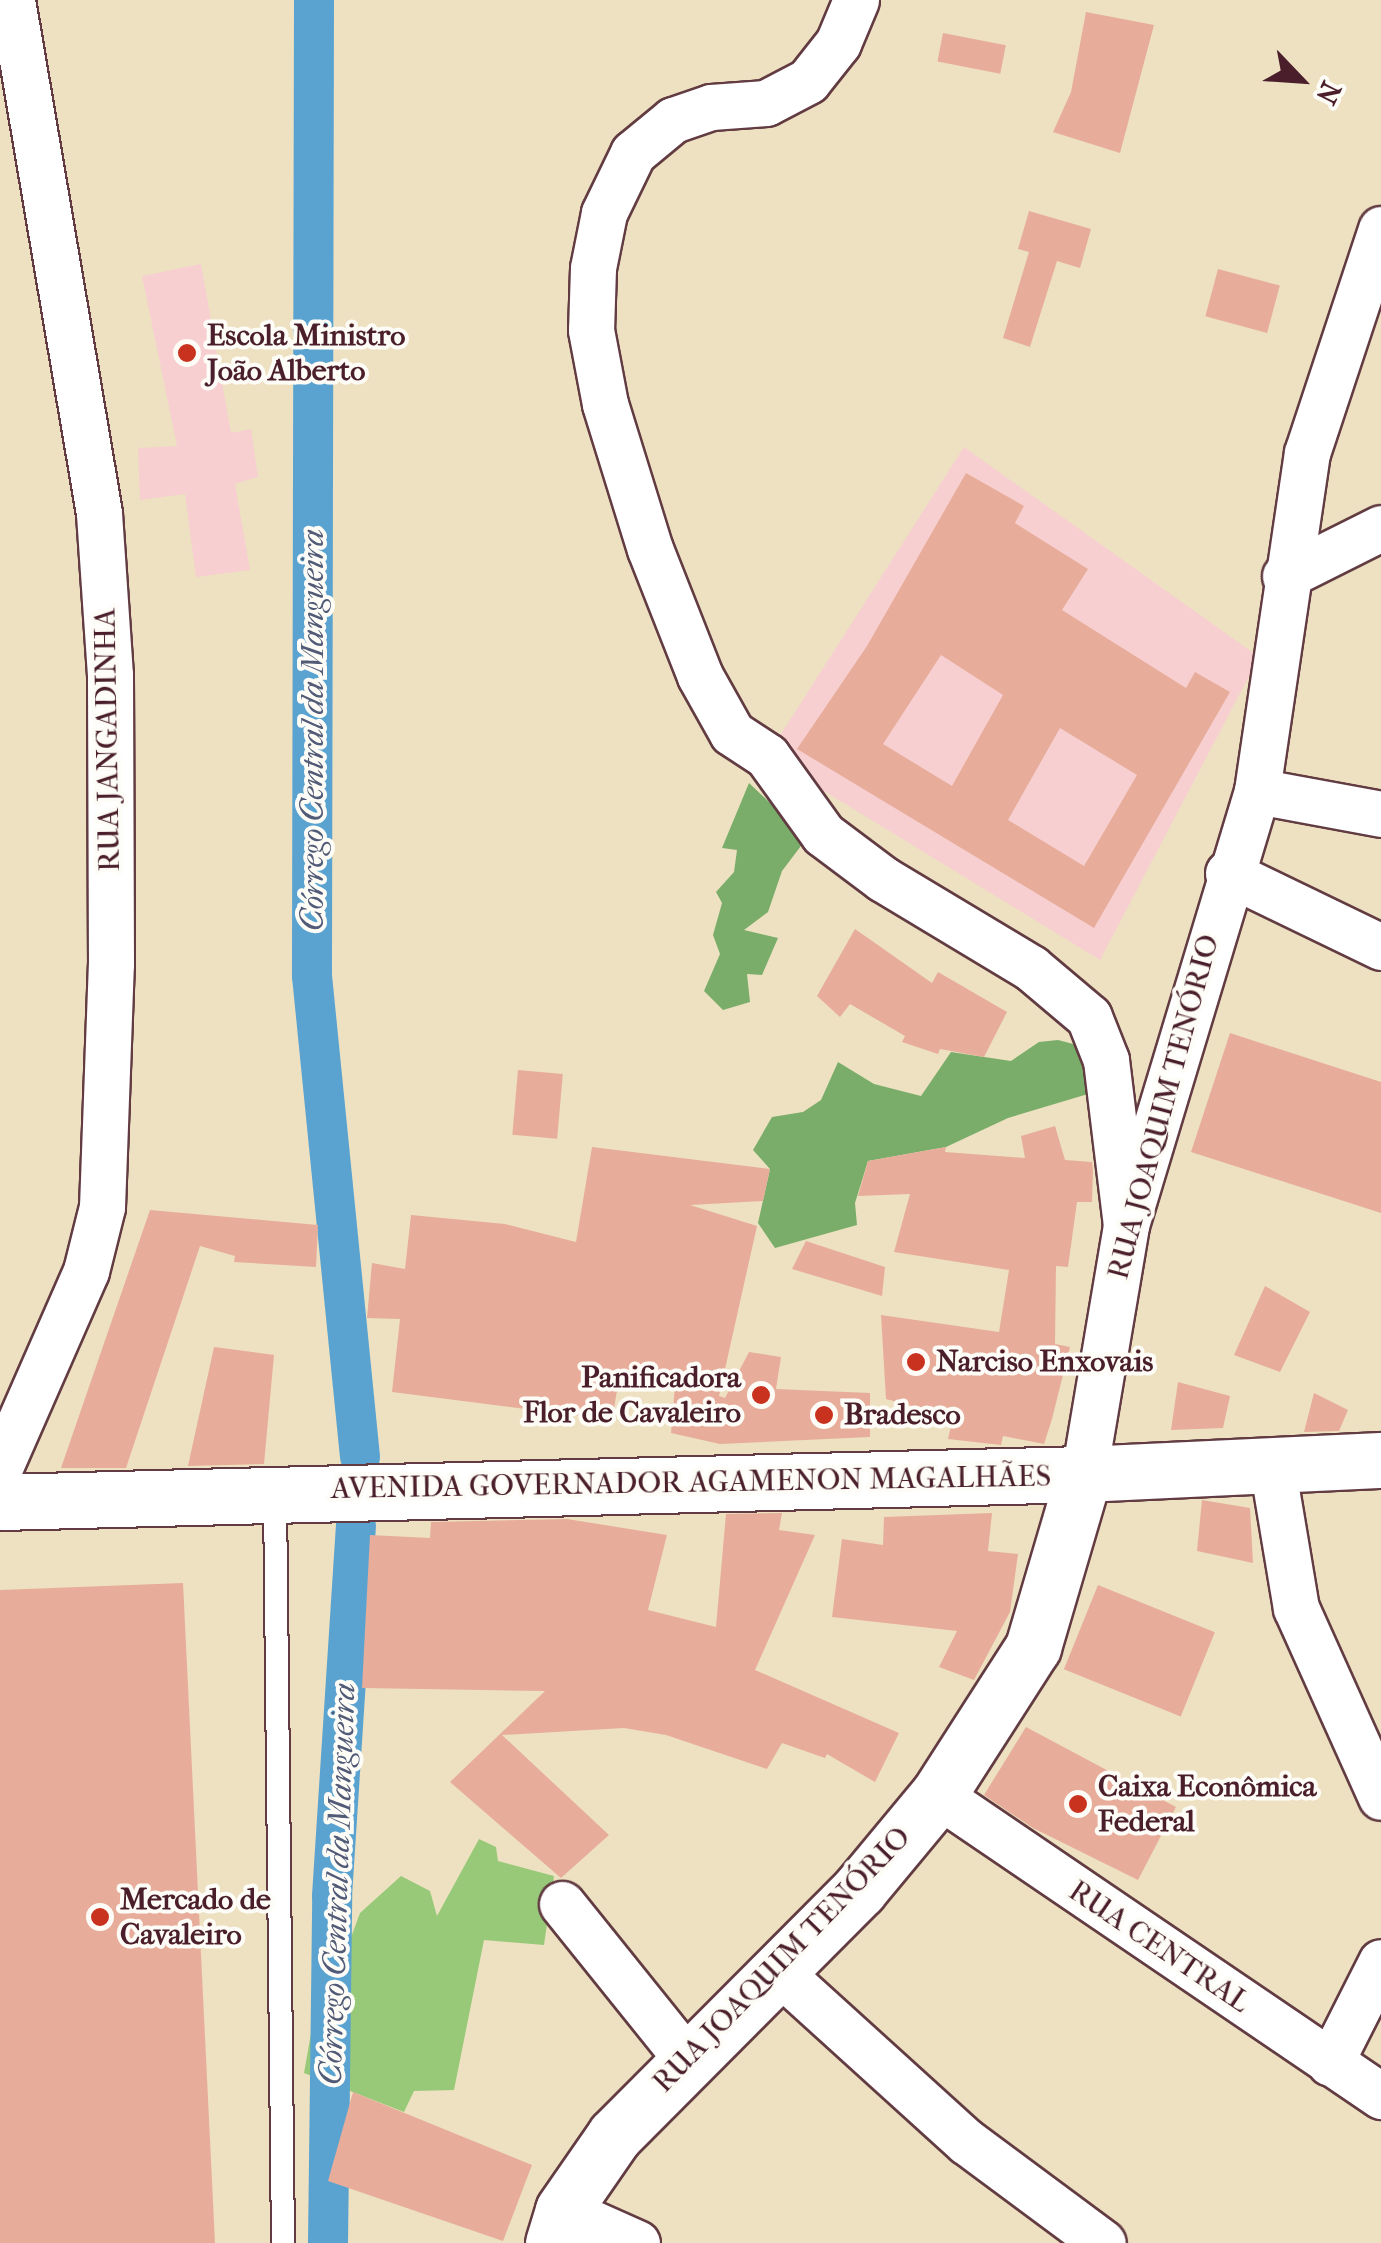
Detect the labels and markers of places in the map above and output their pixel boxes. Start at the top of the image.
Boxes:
place label: Escola Ministro João Alberto [207,318,405,388]
marker: Escola Ministro João Alberto [176,342,198,364]
place label: Narciso Enxovais [936,1344,1153,1380]
marker: Narciso Enxovais [905,1351,927,1373]
place label: Panificadora Flor de Cavaleiro [523,1360,741,1430]
marker: Panificadora Flor de Cavaleiro [750,1384,772,1406]
place label: Bradesco [844,1397,961,1433]
marker: Bradesco [813,1404,835,1426]
place label: Caixa Econômica Federal [1098,1769,1316,1840]
marker: Caixa Econômica Federal [1067,1793,1089,1815]
place label: Mercado de Cavaleiro [120,1882,271,1952]
marker: Mercado de Cavaleiro [89,1906,111,1928]

